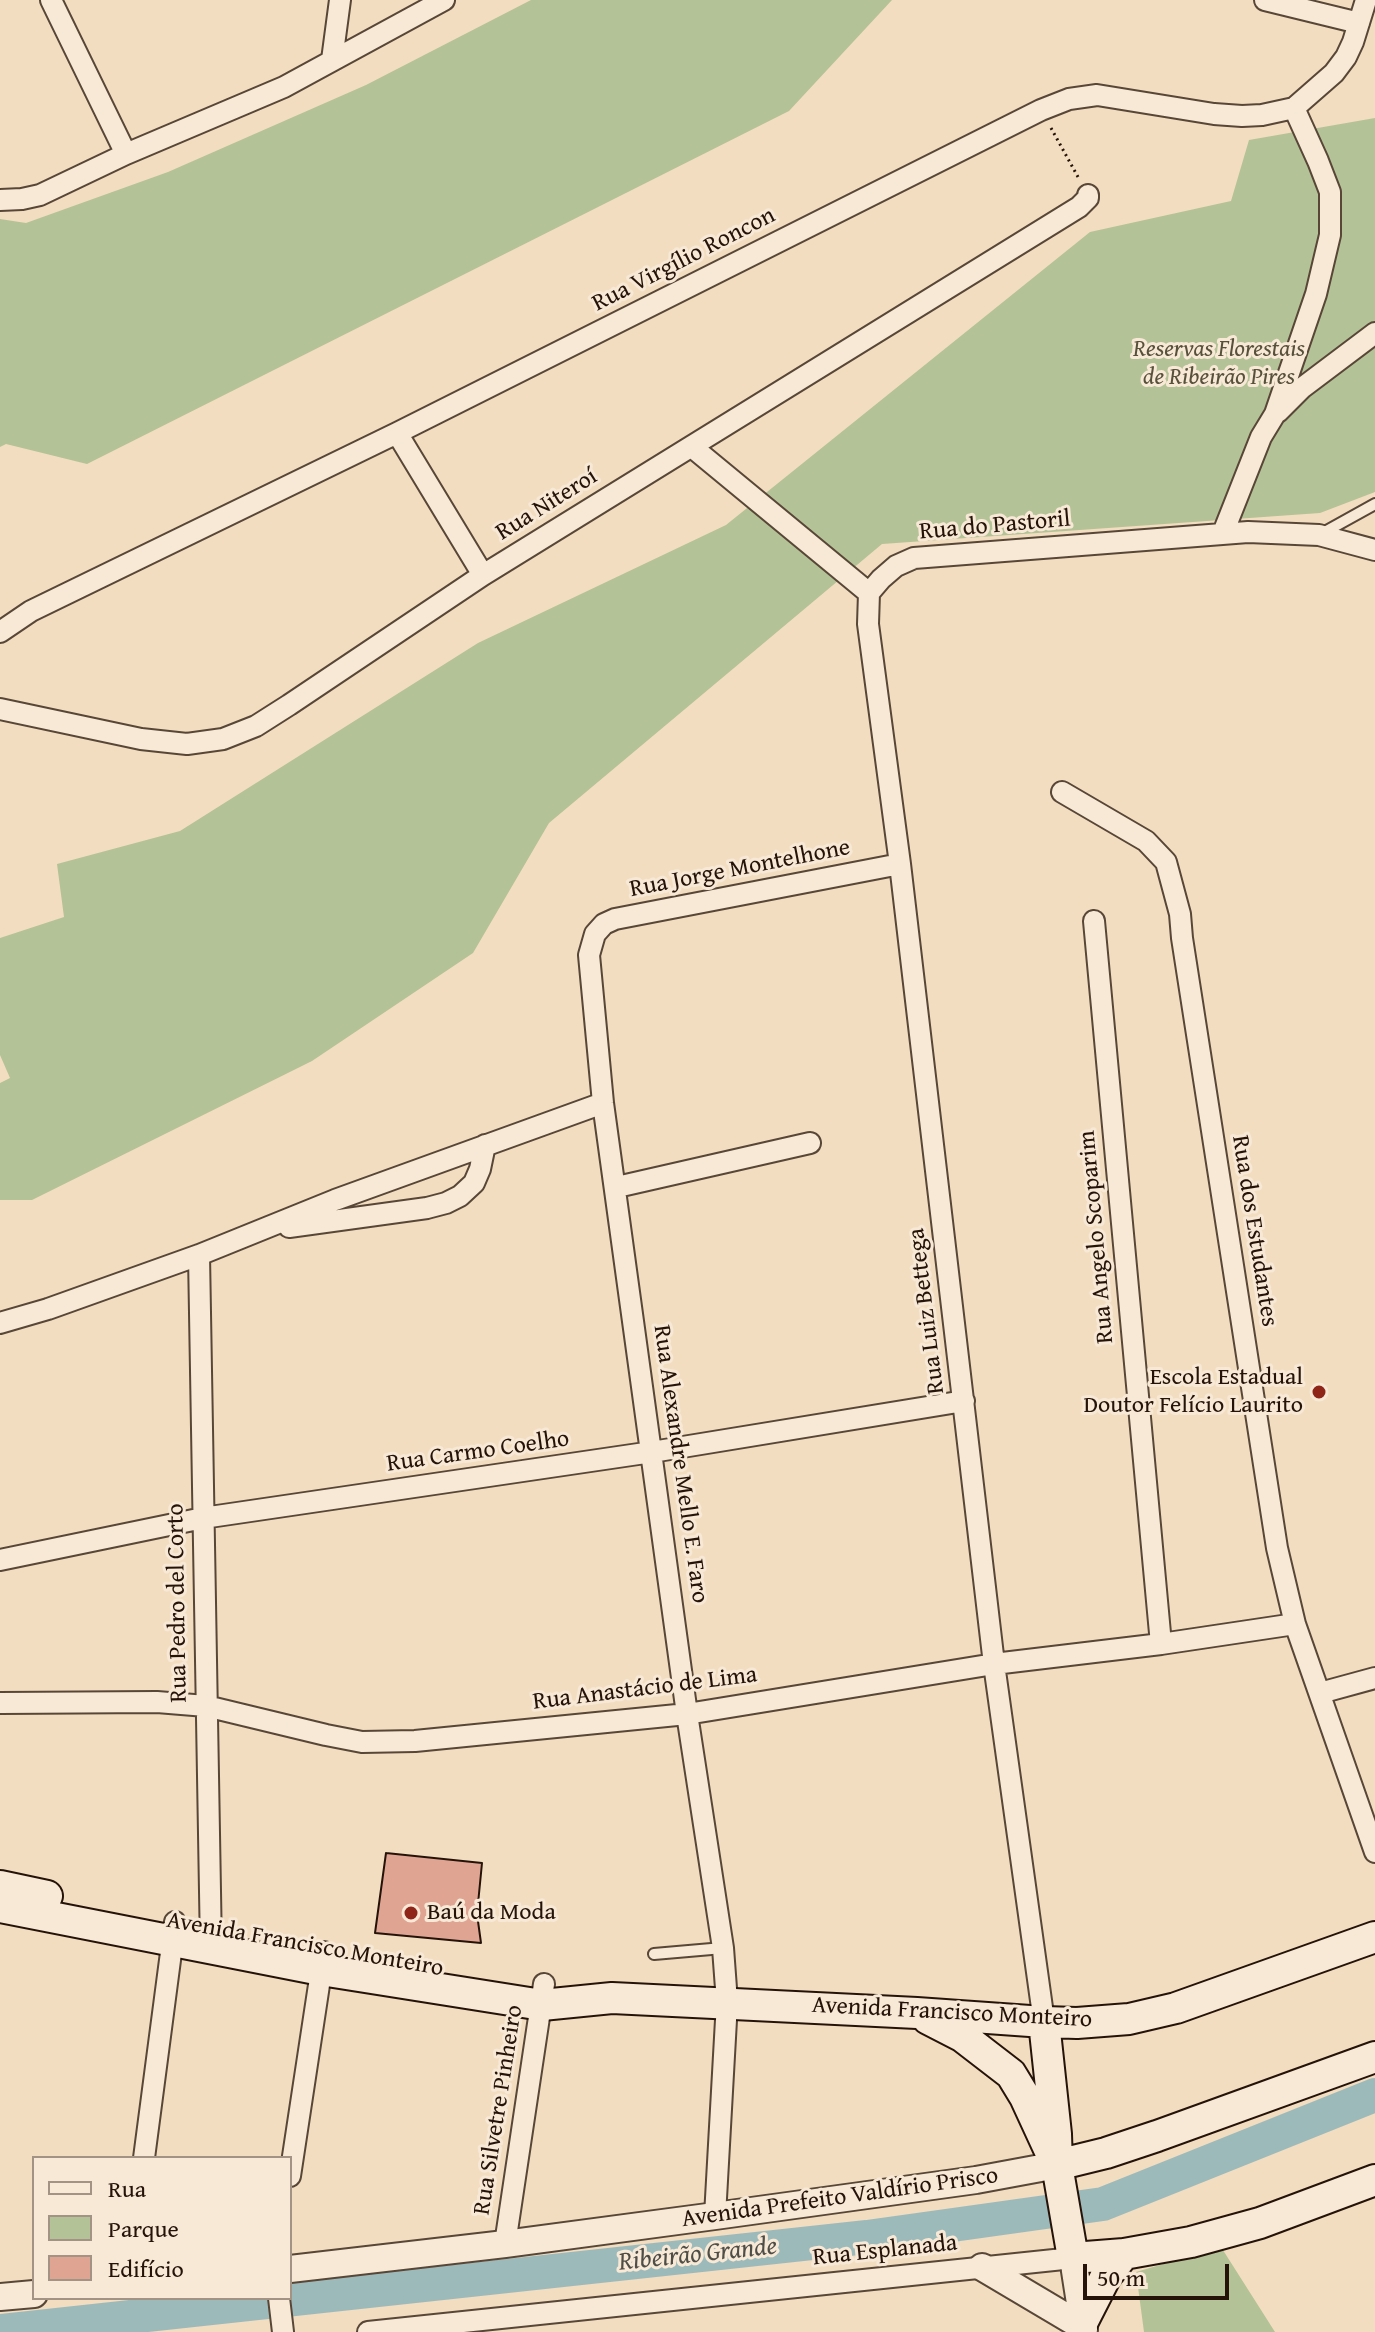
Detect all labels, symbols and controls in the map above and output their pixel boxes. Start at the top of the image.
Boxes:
street label: Rua Virgílio Roncon [588,201,780,319]
park label: Reservas Florestais de Ribeirão Pires [1133,336,1305,392]
street label: Rua Niteroí [491,463,603,547]
street label: Rua do Pastoril [918,505,1072,547]
street label: Rua Jorge Montelhone [627,833,853,905]
street label: Rua Angelo Scoparim [1073,1129,1121,1345]
street label: Rua dos Estudantes [1225,1133,1283,1329]
street label: Rua Luiz Bettega [903,1226,951,1396]
street label: Rua Alexandre Mello E. Faro [646,1323,714,1605]
place label: Escola Estadual Doutor Felício Laurito [1084,1364,1303,1420]
marker: Escola Estadual Doutor Felício Laurito [1310,1383,1328,1401]
street label: Rua Carmo Coelho [385,1425,571,1479]
street label: Rua Pedro del Corto [162,1503,194,1703]
street label: Rua Anastácio de Lima [531,1661,759,1717]
place label: Baú da Moda [427,1899,556,1927]
marker: Baú da Moda [402,1904,420,1922]
street label: Avenida Francisco Monteiro [164,1906,446,1984]
street label: Avenida Francisco Monteiro [811,1991,1093,2035]
street label: Rua Silvetre Pinheiro [468,2003,530,2217]
legend [32,2156,292,2300]
street label: Avenida Prefeito Valdírio Prisco [680,2162,1000,2234]
text: Rua [108,2171,146,2206]
text: Parque [108,2211,179,2246]
street label: Rua Esplanada [811,2229,959,2273]
water label: Ribeirão Grande [617,2231,779,2279]
scale bar [1087,2248,1233,2298]
text: Edifício [108,2251,184,2286]
text: 50 m [1097,2260,1145,2295]

